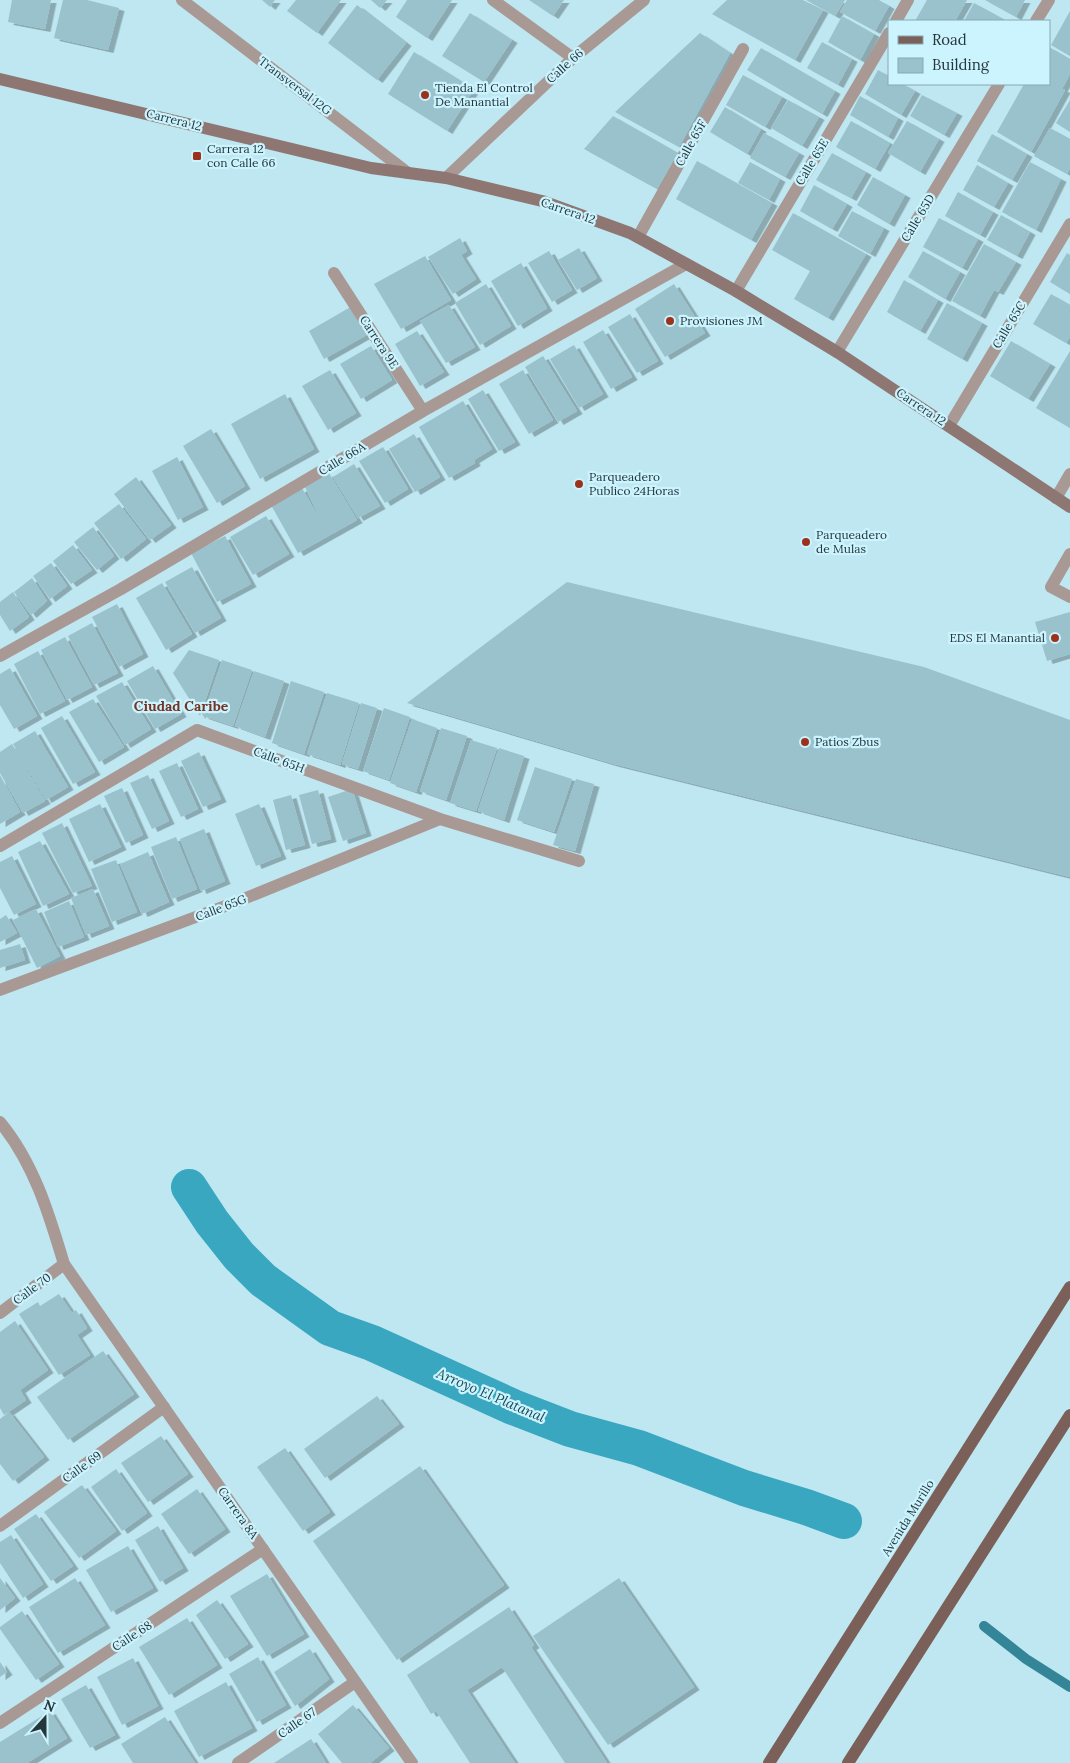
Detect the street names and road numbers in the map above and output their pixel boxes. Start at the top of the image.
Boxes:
street label: Calle 66 [543,45,586,86]
street label: Transversal 12G [256,53,335,118]
street label: Carrera 12 [145,105,203,134]
street label: Calle 65F [672,117,710,169]
street label: Calle 65E [792,136,831,188]
street label: Calle 65D [897,191,938,244]
street label: Carrera 12 [539,194,597,227]
street label: Calle 65C [989,298,1029,351]
street label: Carrera 9E [357,312,402,371]
street label: Carrera 12 [894,385,949,429]
street label: Calle 66A [316,438,368,478]
street label: Calle 65H [251,743,307,776]
street label: Calle 65G [193,891,248,924]
street label: Calle 70 [10,1269,54,1308]
street label: Calle 69 [59,1447,104,1486]
street label: Avenida Murillo [878,1477,937,1560]
street label: Carrera 8A [215,1484,262,1542]
street label: Calle 68 [109,1617,155,1654]
street label: Calle 67 [275,1704,319,1741]

